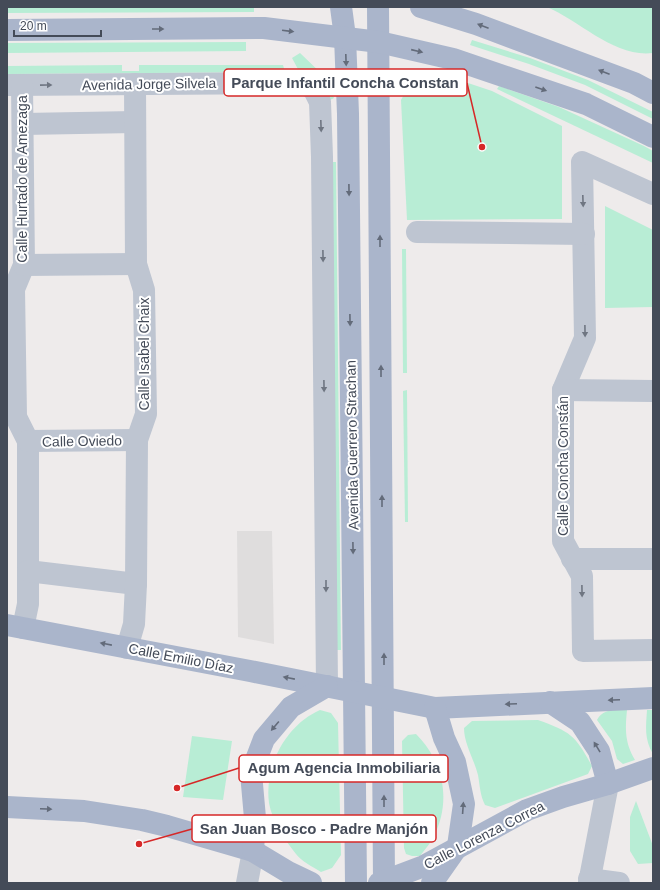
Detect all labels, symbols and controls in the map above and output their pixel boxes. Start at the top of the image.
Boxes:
scale bar [14,12,101,38]
text: 20 m [20,19,47,33]
one-way arrow [476,23,488,29]
one-way arrow [152,25,164,32]
one-way arrow [282,27,294,34]
one-way arrow [411,48,423,54]
one-way arrow [343,54,349,67]
callout: Parque Infantil Concha Constan [224,69,467,96]
one-way arrow [598,69,610,75]
text: Parque Infantil Concha Constan [231,74,459,91]
street label: Avenida Jorge Silvela [82,75,217,93]
one-way arrow [40,82,53,88]
one-way arrow [536,86,548,92]
street label: Calle Hurtado de Amezaga [14,95,30,263]
one-way arrow [318,120,324,133]
one-way arrow [346,184,352,197]
one-way arrow [580,195,586,208]
one-way arrow [377,234,383,247]
one-way arrow [320,250,326,263]
street label: Calle Isabel Chaix [136,298,152,410]
one-way arrow [347,314,353,327]
one-way arrow [582,325,588,338]
street label: Avenida Guerrero Strachan [343,360,361,530]
one-way arrow [378,364,384,377]
one-way arrow [321,380,327,393]
street label: Calle Concha Constán [555,396,571,536]
street label: Calle Oviedo [42,432,122,450]
one-way arrow [379,494,385,507]
one-way arrow [350,542,356,555]
one-way arrow [323,580,329,593]
one-way arrow [579,585,585,598]
one-way arrow [100,640,112,646]
street label: Calle Emilio Díaz [127,640,235,676]
one-way arrow [380,653,387,665]
one-way arrow [282,675,295,681]
one-way arrow [608,696,620,703]
one-way arrow [505,701,517,708]
one-way arrow [270,721,279,731]
one-way arrow [593,741,600,753]
callout: Agum Agencia Inmobiliaria [239,755,448,782]
text: Agum Agencia Inmobiliaria [248,759,441,776]
one-way arrow [381,794,387,807]
street label: Calle Lorenza Correa [421,798,547,872]
one-way arrow [459,801,466,814]
one-way arrow [40,806,52,813]
callout: San Juan Bosco - Padre Manjón [192,815,436,842]
text: San Juan Bosco - Padre Manjón [200,820,428,837]

